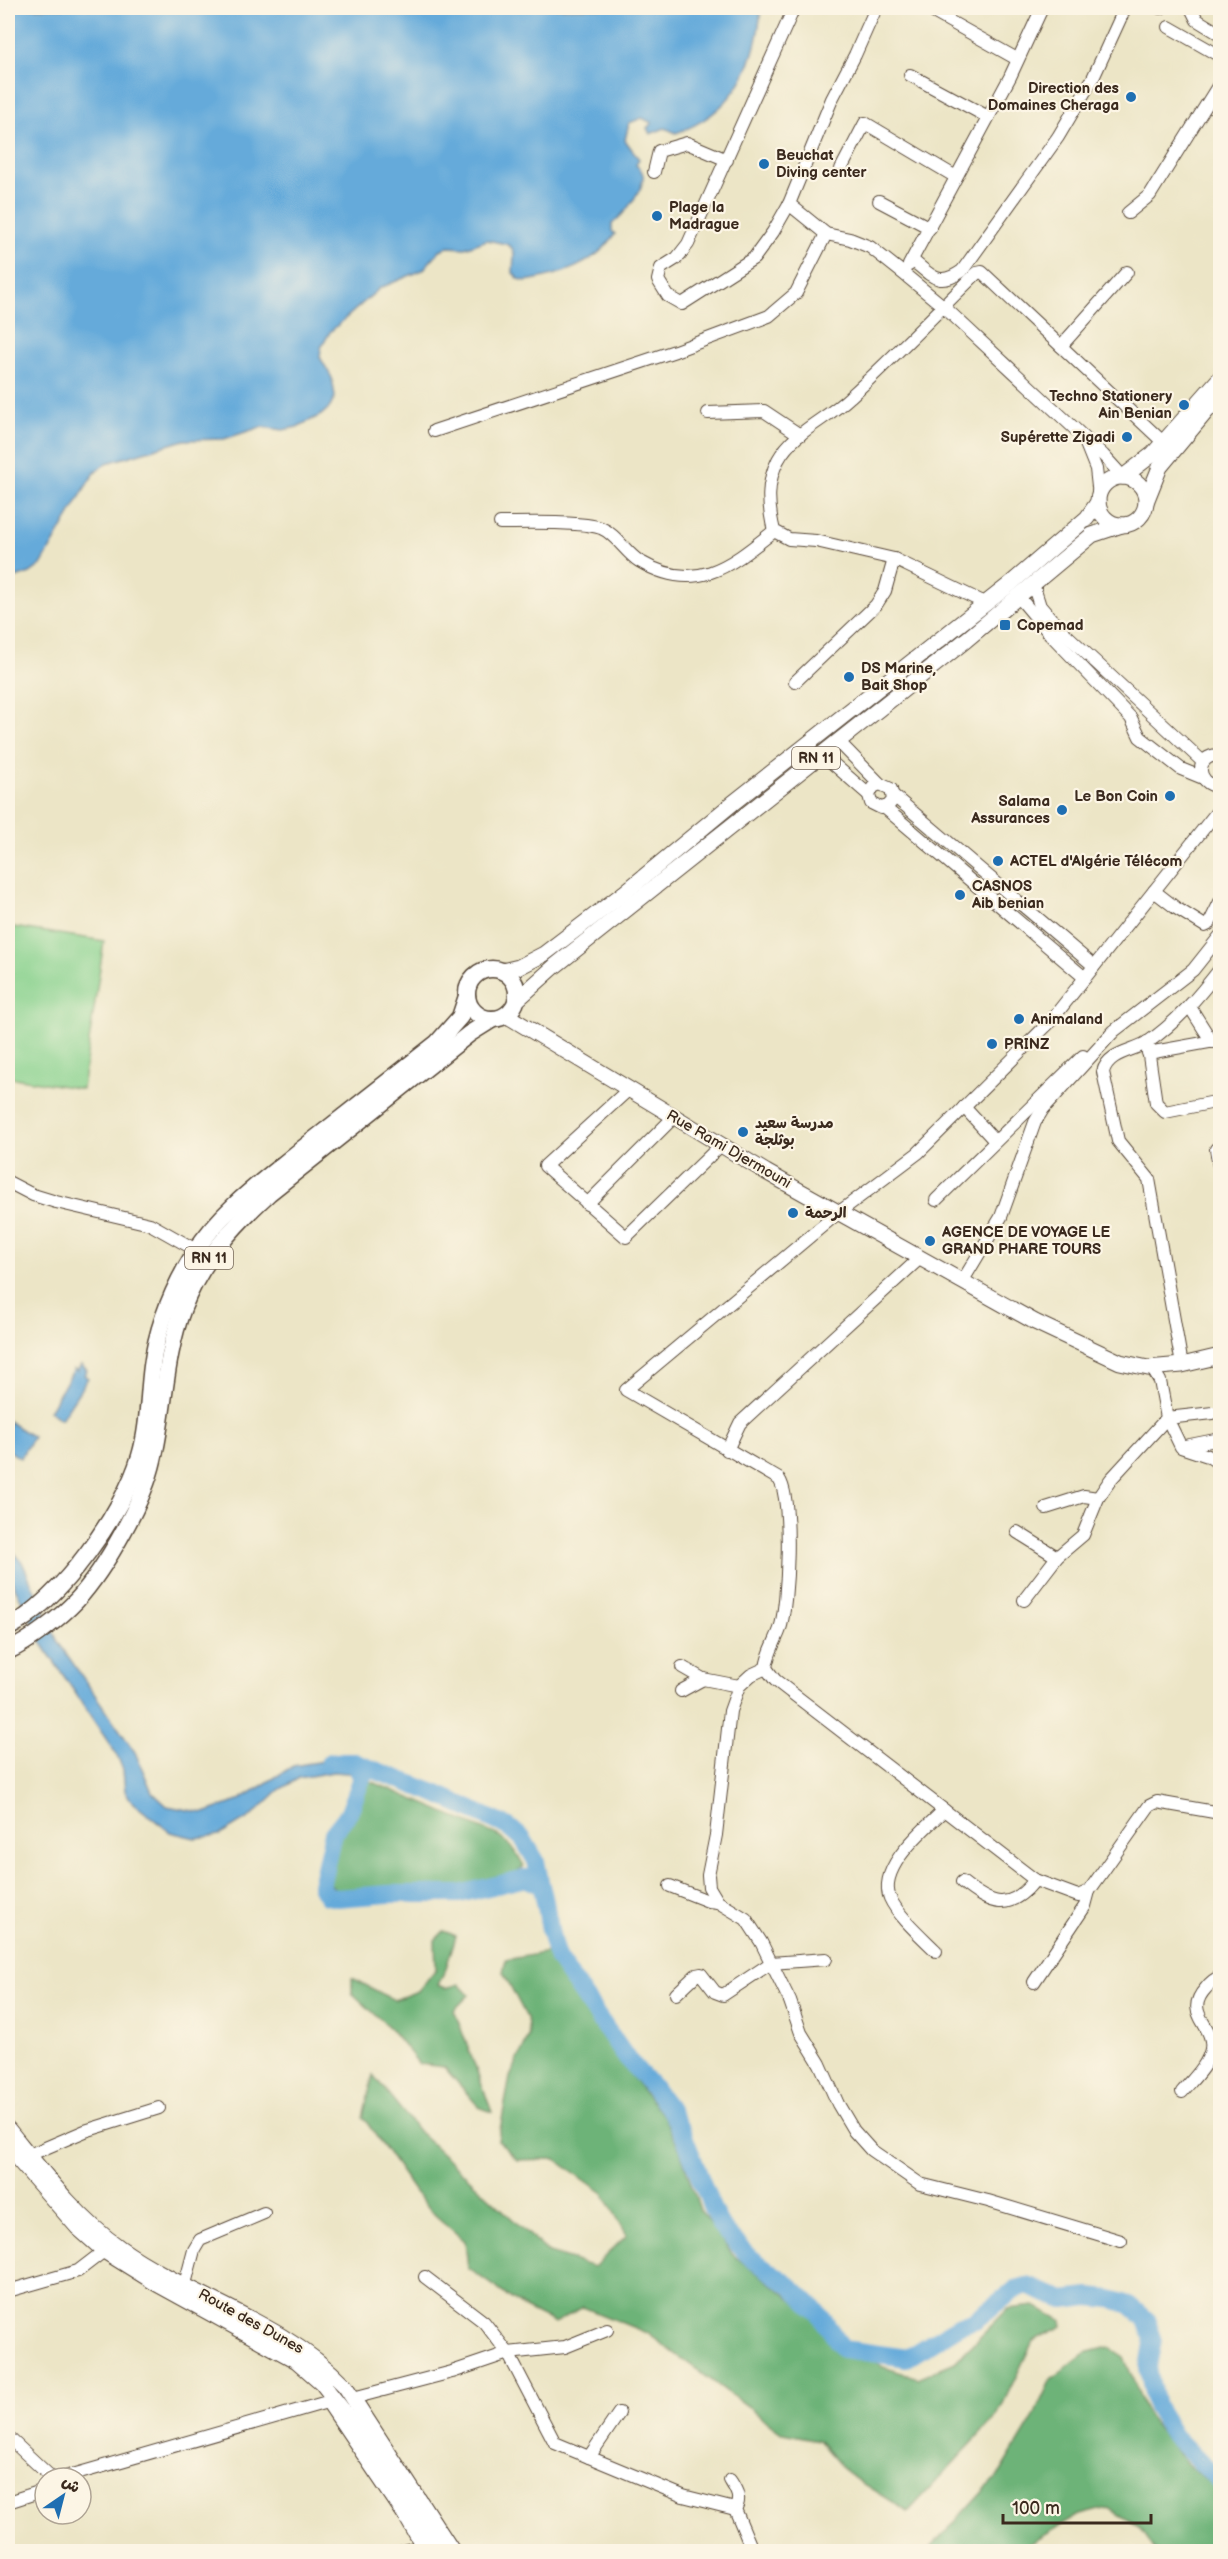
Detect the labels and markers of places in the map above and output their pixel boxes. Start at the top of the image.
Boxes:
place label: Direction des Domaines Cheraga [988,79,1119,115]
marker: Direction des Domaines Cheraga [1124,90,1138,104]
place label: Beuchat Diving center [776,146,867,182]
marker: Beuchat Diving center [757,157,771,171]
place label: Plage la Madrague [669,198,739,234]
marker: Plage la Madrague [650,209,664,223]
place label: Techno Stationery Ain Benian [1049,387,1172,423]
marker: Techno Stationery Ain Benian [1177,398,1191,412]
place label: Supérette Zigadi [1001,428,1115,447]
marker: Supérette Zigadi [1120,430,1134,444]
place label: Copemad [1017,616,1084,635]
marker: Copemad [998,618,1012,632]
place label: DS Marine, Bait Shop [861,659,936,695]
marker: DS Marine, Bait Shop [842,670,856,684]
place label: Le Bon Coin [1074,787,1158,806]
marker: Le Bon Coin [1163,789,1177,803]
place label: Salama Assurances [970,792,1050,828]
marker: Salama Assurances [1055,803,1069,817]
place label: ACTEL d'Algérie Télécom [1009,852,1183,871]
marker: ACTEL d'Algérie Télécom [991,854,1005,868]
place label: CASNOS Aib benian [971,877,1044,913]
marker: CASNOS Aib benian [953,888,967,902]
place label: Animaland [1030,1010,1103,1029]
marker: Animaland [1012,1012,1026,1026]
place label: PRINZ [1004,1035,1050,1054]
marker: PRINZ [985,1037,999,1051]
place label: مدرسة سعيد بوثلجة [755,1114,834,1150]
marker: مدرسة سعيد بوثلجة [736,1125,750,1139]
place label: الرحمة [805,1204,847,1223]
marker: الرحمة [786,1206,800,1220]
place label: AGENCE DE VOYAGE LE GRAND PHARE TOURS [941,1223,1110,1259]
marker: AGENCE DE VOYAGE LE GRAND PHARE TOURS [923,1234,937,1248]

